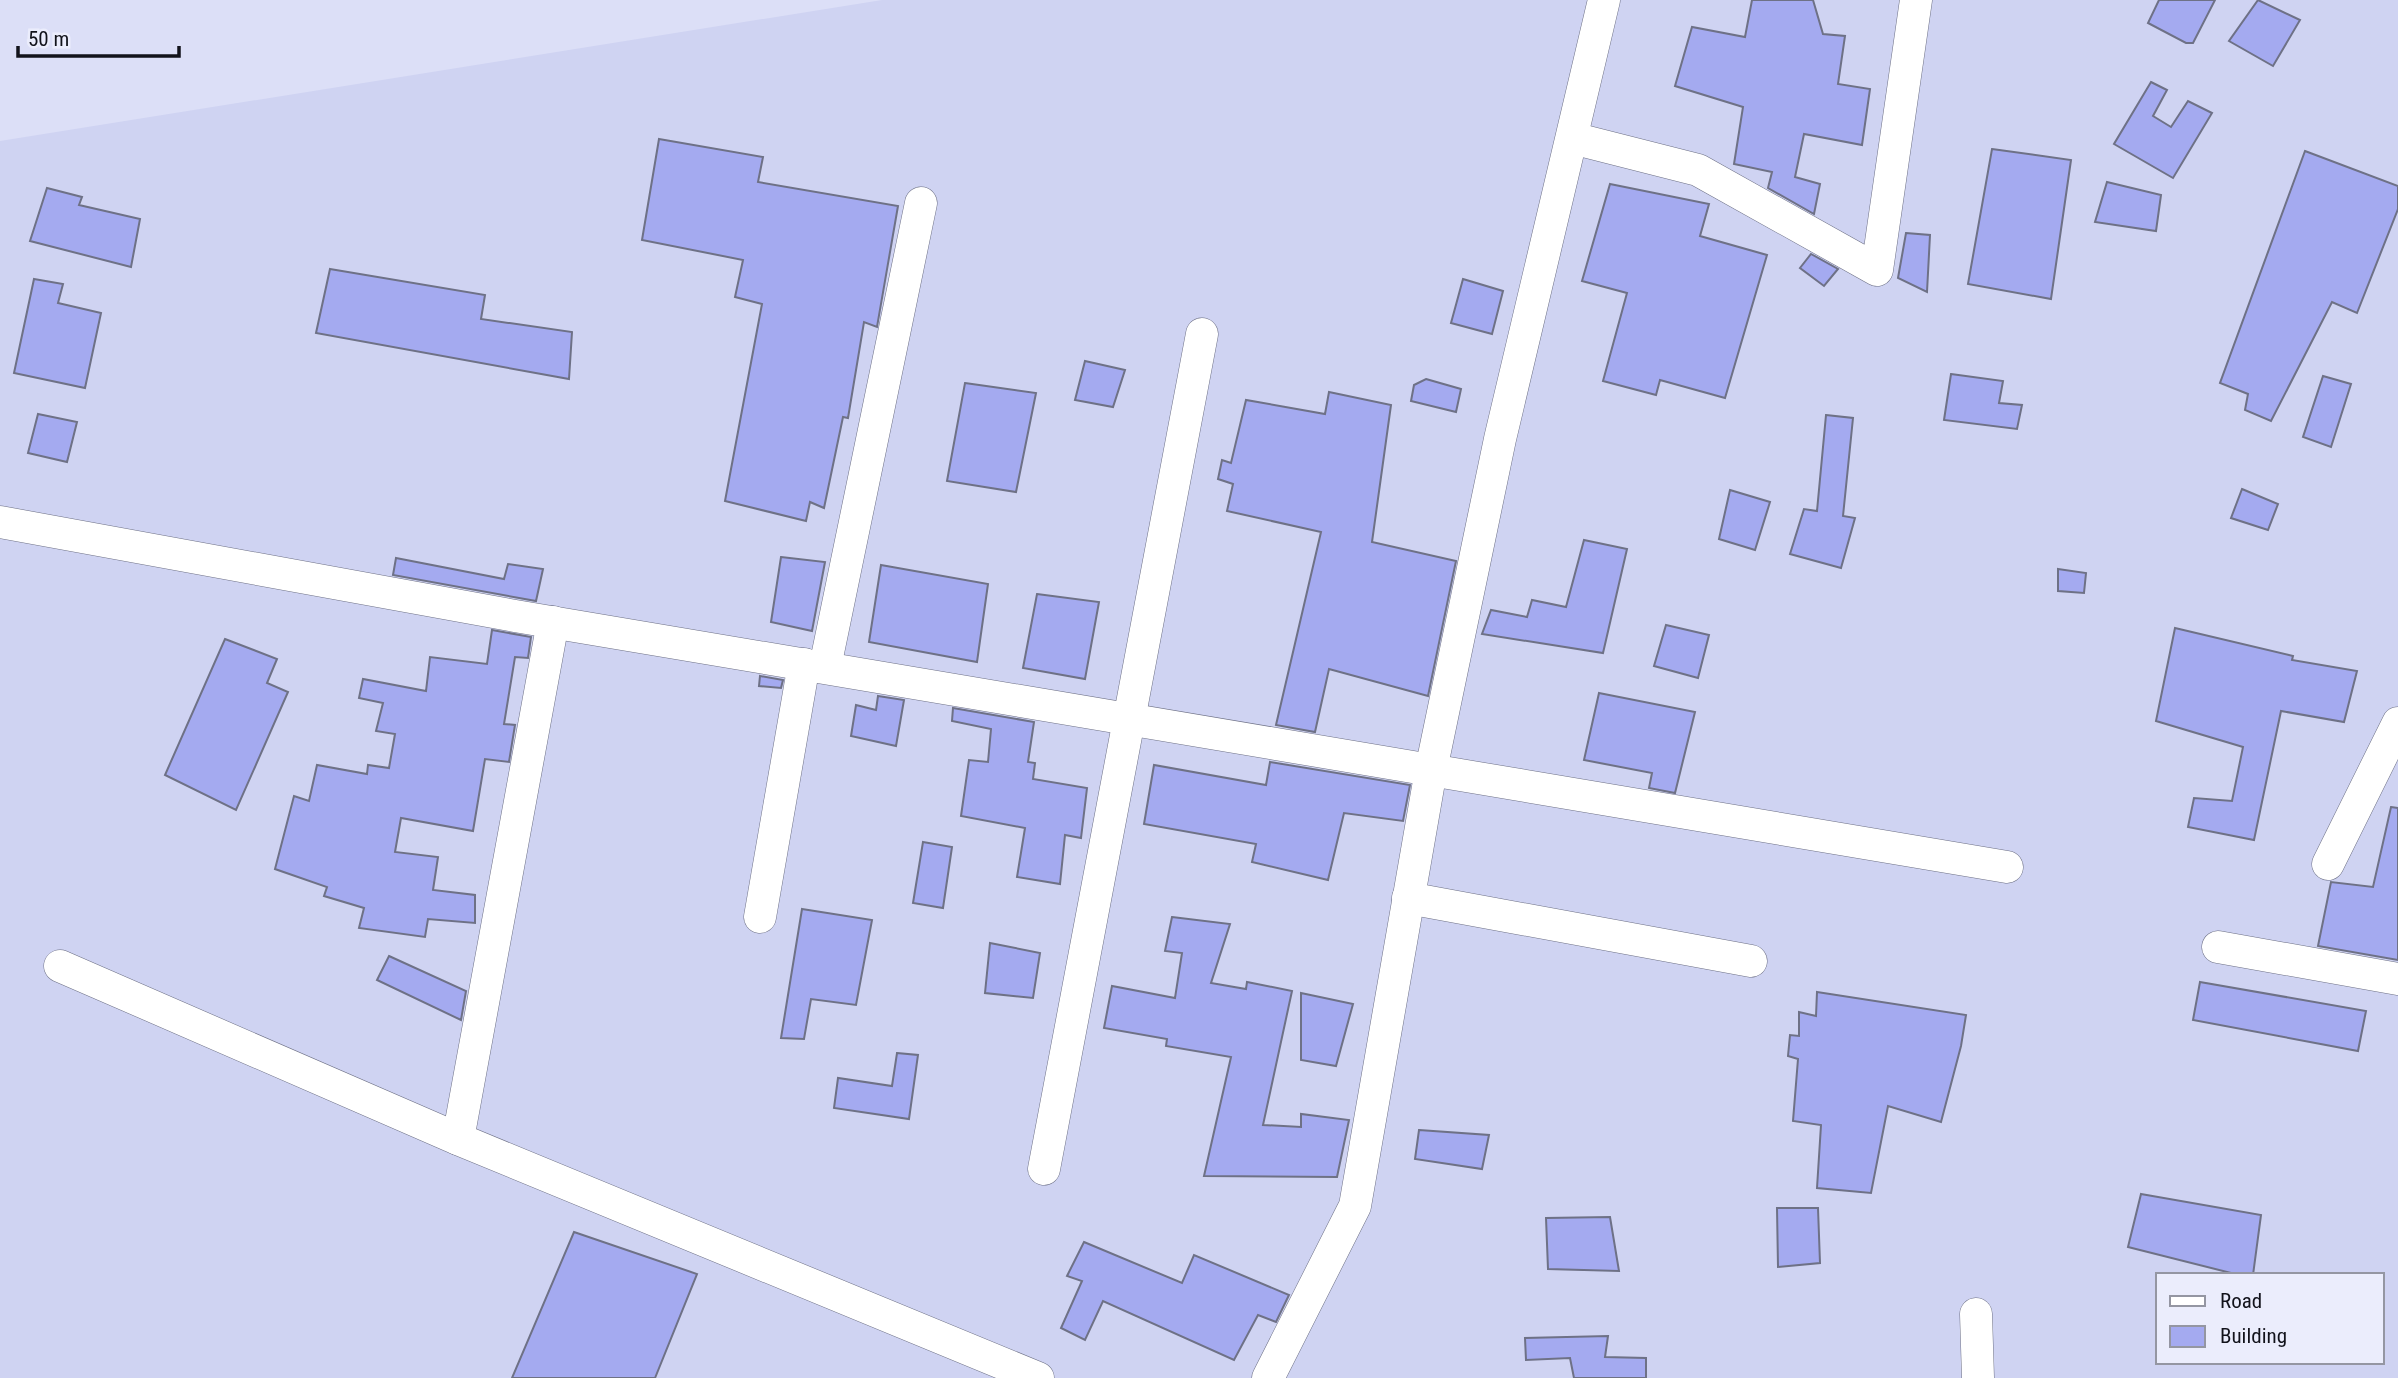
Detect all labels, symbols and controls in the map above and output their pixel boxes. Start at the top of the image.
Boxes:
scale bar [18,14,178,58]
text: 50 m [28,27,69,51]
legend [2156,1273,2384,1364]
text: Road [2220,1289,2262,1313]
text: Building [2220,1324,2287,1348]

